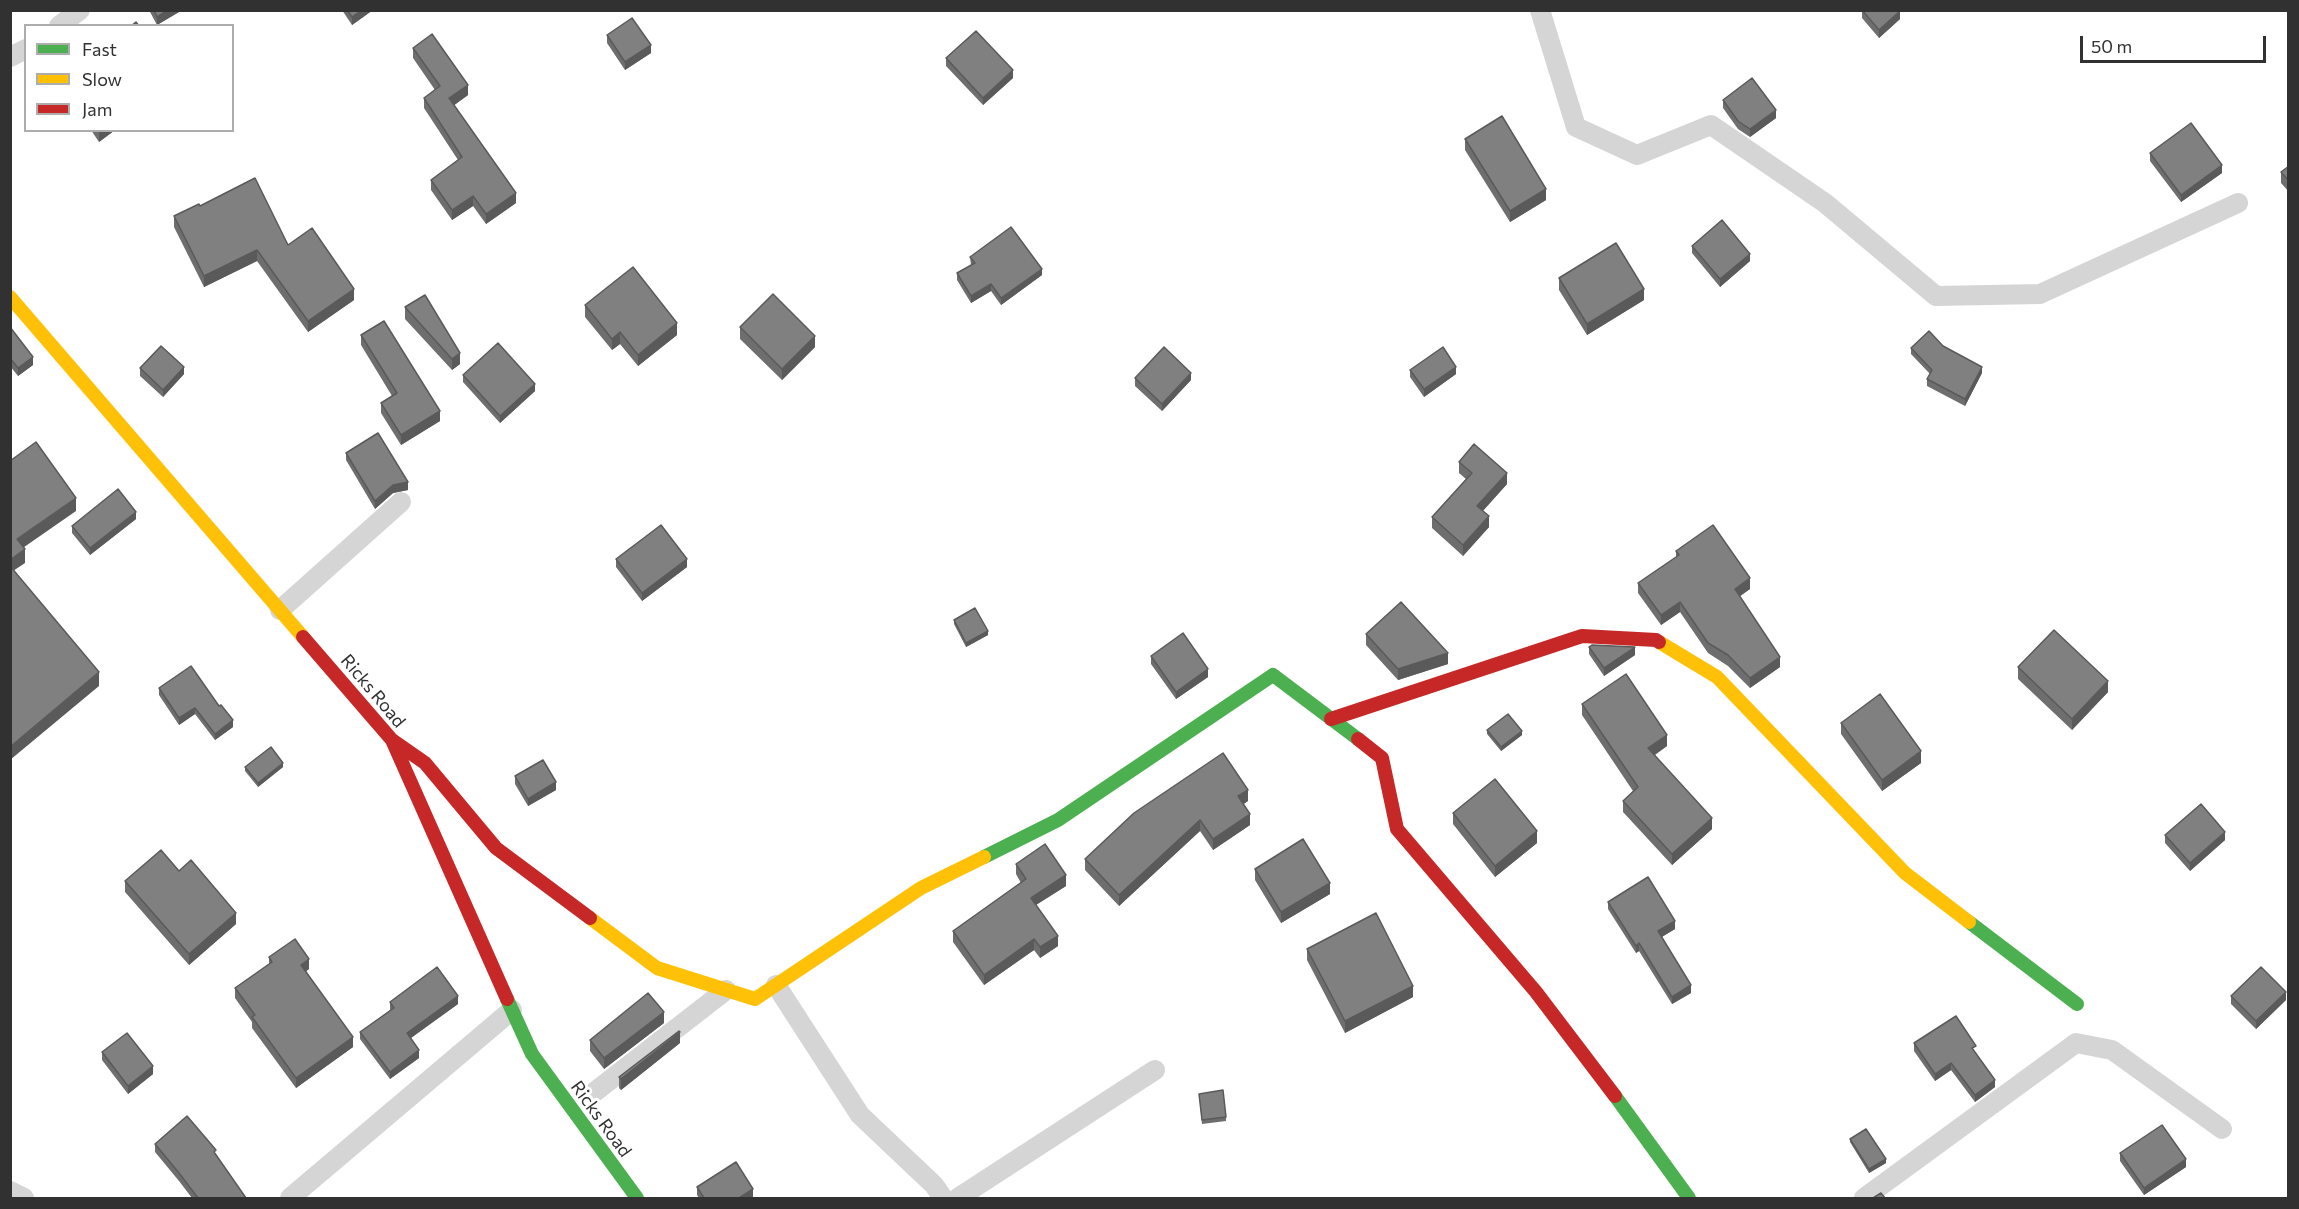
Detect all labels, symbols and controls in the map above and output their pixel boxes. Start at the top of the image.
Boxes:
legend [24,24,234,132]
scale bar [2083,24,2269,62]
text: 50 m [2091,35,2132,57]
text: Fast [82,38,117,60]
text: Slow [82,68,122,90]
text: Jam [82,98,112,120]
street label: Ricks Road [336,650,410,732]
street label: Ricks Road [566,1077,636,1161]

